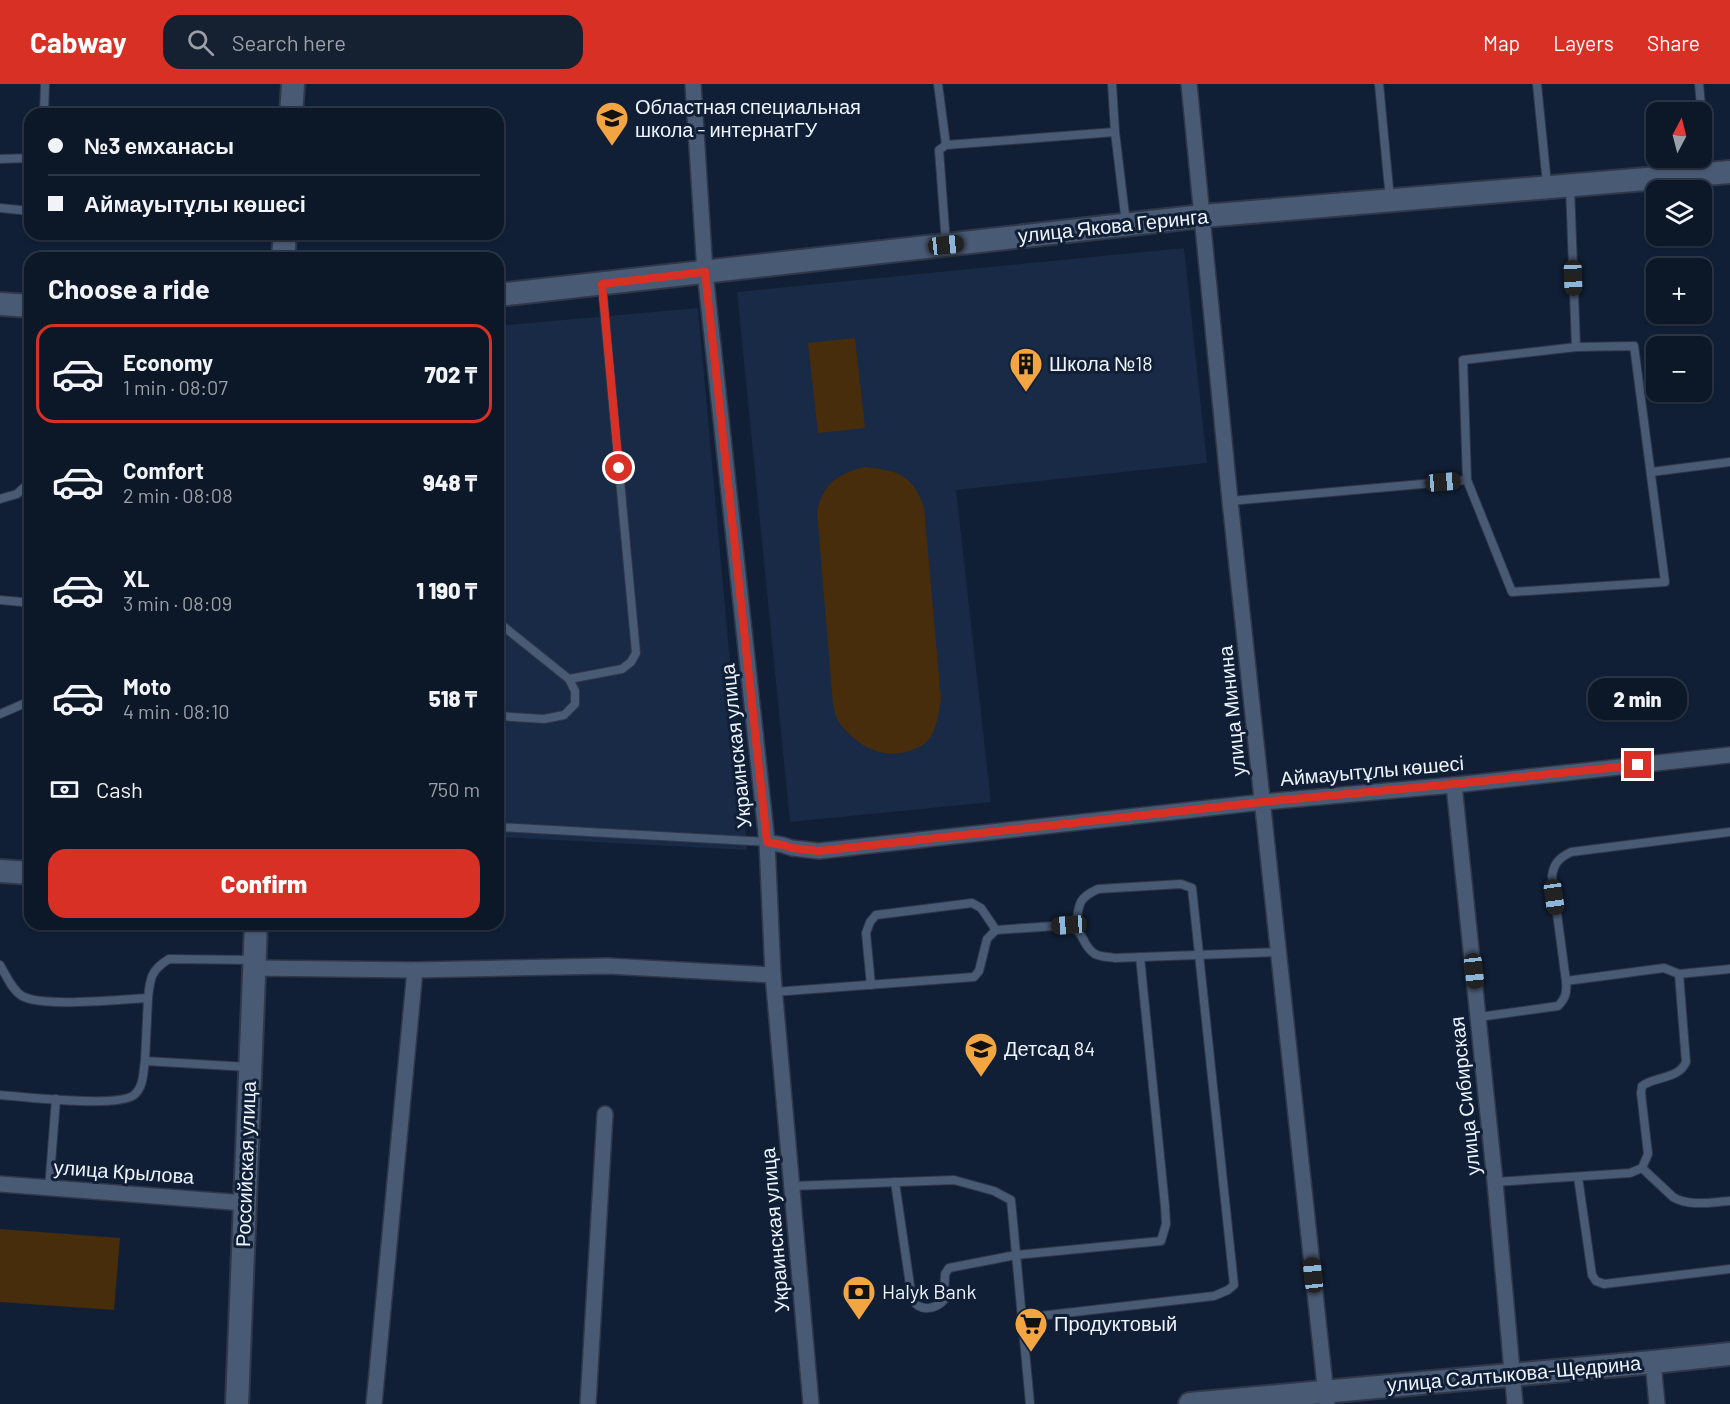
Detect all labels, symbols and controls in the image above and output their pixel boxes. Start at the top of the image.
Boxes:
search box [163,15,583,69]
text: Cabway [30,25,127,59]
icon: search [184,26,217,59]
text: Search here [232,29,346,55]
text: Map [1483,30,1520,55]
text: Layers [1553,30,1614,55]
text: Share [1647,30,1700,55]
place label: Областная специальная школа - интернатГУ [635,94,861,141]
school or university icon: Областная специальная школа - интернатГУ [594,100,630,147]
north arrow [1646,102,1712,168]
map controls [1646,102,1712,402]
text: №3 емханасы [84,132,234,158]
button: layers [1646,180,1712,246]
text: Аймауытұлы көшесі [84,190,306,216]
street label: улица Якова Геринга [1017,203,1210,247]
car [927,234,965,256]
button: + [1646,258,1712,324]
car [1563,260,1583,296]
text: Choose a ride [48,272,210,304]
button: − [1646,336,1712,402]
building icon: Школа №18 [1008,346,1044,393]
icon: car [51,347,105,401]
text: Economy [123,349,213,375]
place label: Школа №18 [1049,351,1153,375]
text: 702 ₸ [424,361,477,387]
text: 1 min · 08:07 [123,375,228,399]
route start [605,454,632,481]
icon: car [51,455,105,509]
text: Comfort [123,457,204,483]
text: 948 ₸ [423,469,477,495]
car [1424,471,1462,493]
text: 2 min · 08:08 [123,483,233,507]
icon: car [51,563,105,617]
text: XL [123,565,149,591]
text: 1 190 ₸ [416,577,477,603]
text: 3 min · 08:09 [123,591,232,615]
street label: улица Минина [1212,644,1250,778]
street label: Украинская улица [714,662,756,829]
icon: car [51,671,105,725]
text: Moto [123,673,171,699]
callout: 2 min [1588,678,1688,720]
text: 518 ₸ [429,685,477,711]
text: 2 min [1613,687,1662,711]
text: 4 min · 08:10 [123,699,229,723]
street label: Аймауытұлы көшесі [1279,750,1465,790]
route end [1624,751,1651,778]
icon: cash [48,773,81,806]
text: Cash [96,776,143,802]
text: 750 m [428,777,480,801]
button: Confirm [48,849,480,918]
car [1543,878,1565,916]
car [1050,915,1088,935]
car [1463,952,1485,990]
street label: улица Сибирская [1444,1016,1484,1177]
school or university icon: Детсад 84 [963,1031,999,1078]
place label: Детсад 84 [1004,1036,1095,1060]
street label: Российская улица [230,1080,260,1247]
street label: Украинская улица [755,1146,793,1313]
street label: улица Крылова [53,1154,196,1188]
car [1302,1256,1324,1294]
bank icon: Halyk Bank [841,1274,877,1321]
place label: Halyk Bank [882,1279,977,1303]
supermarket icon: Продуктовый [1013,1306,1049,1353]
place label: Продуктовый [1054,1311,1177,1335]
street label: улица Салтыкова-Щедрина [1386,1350,1643,1396]

